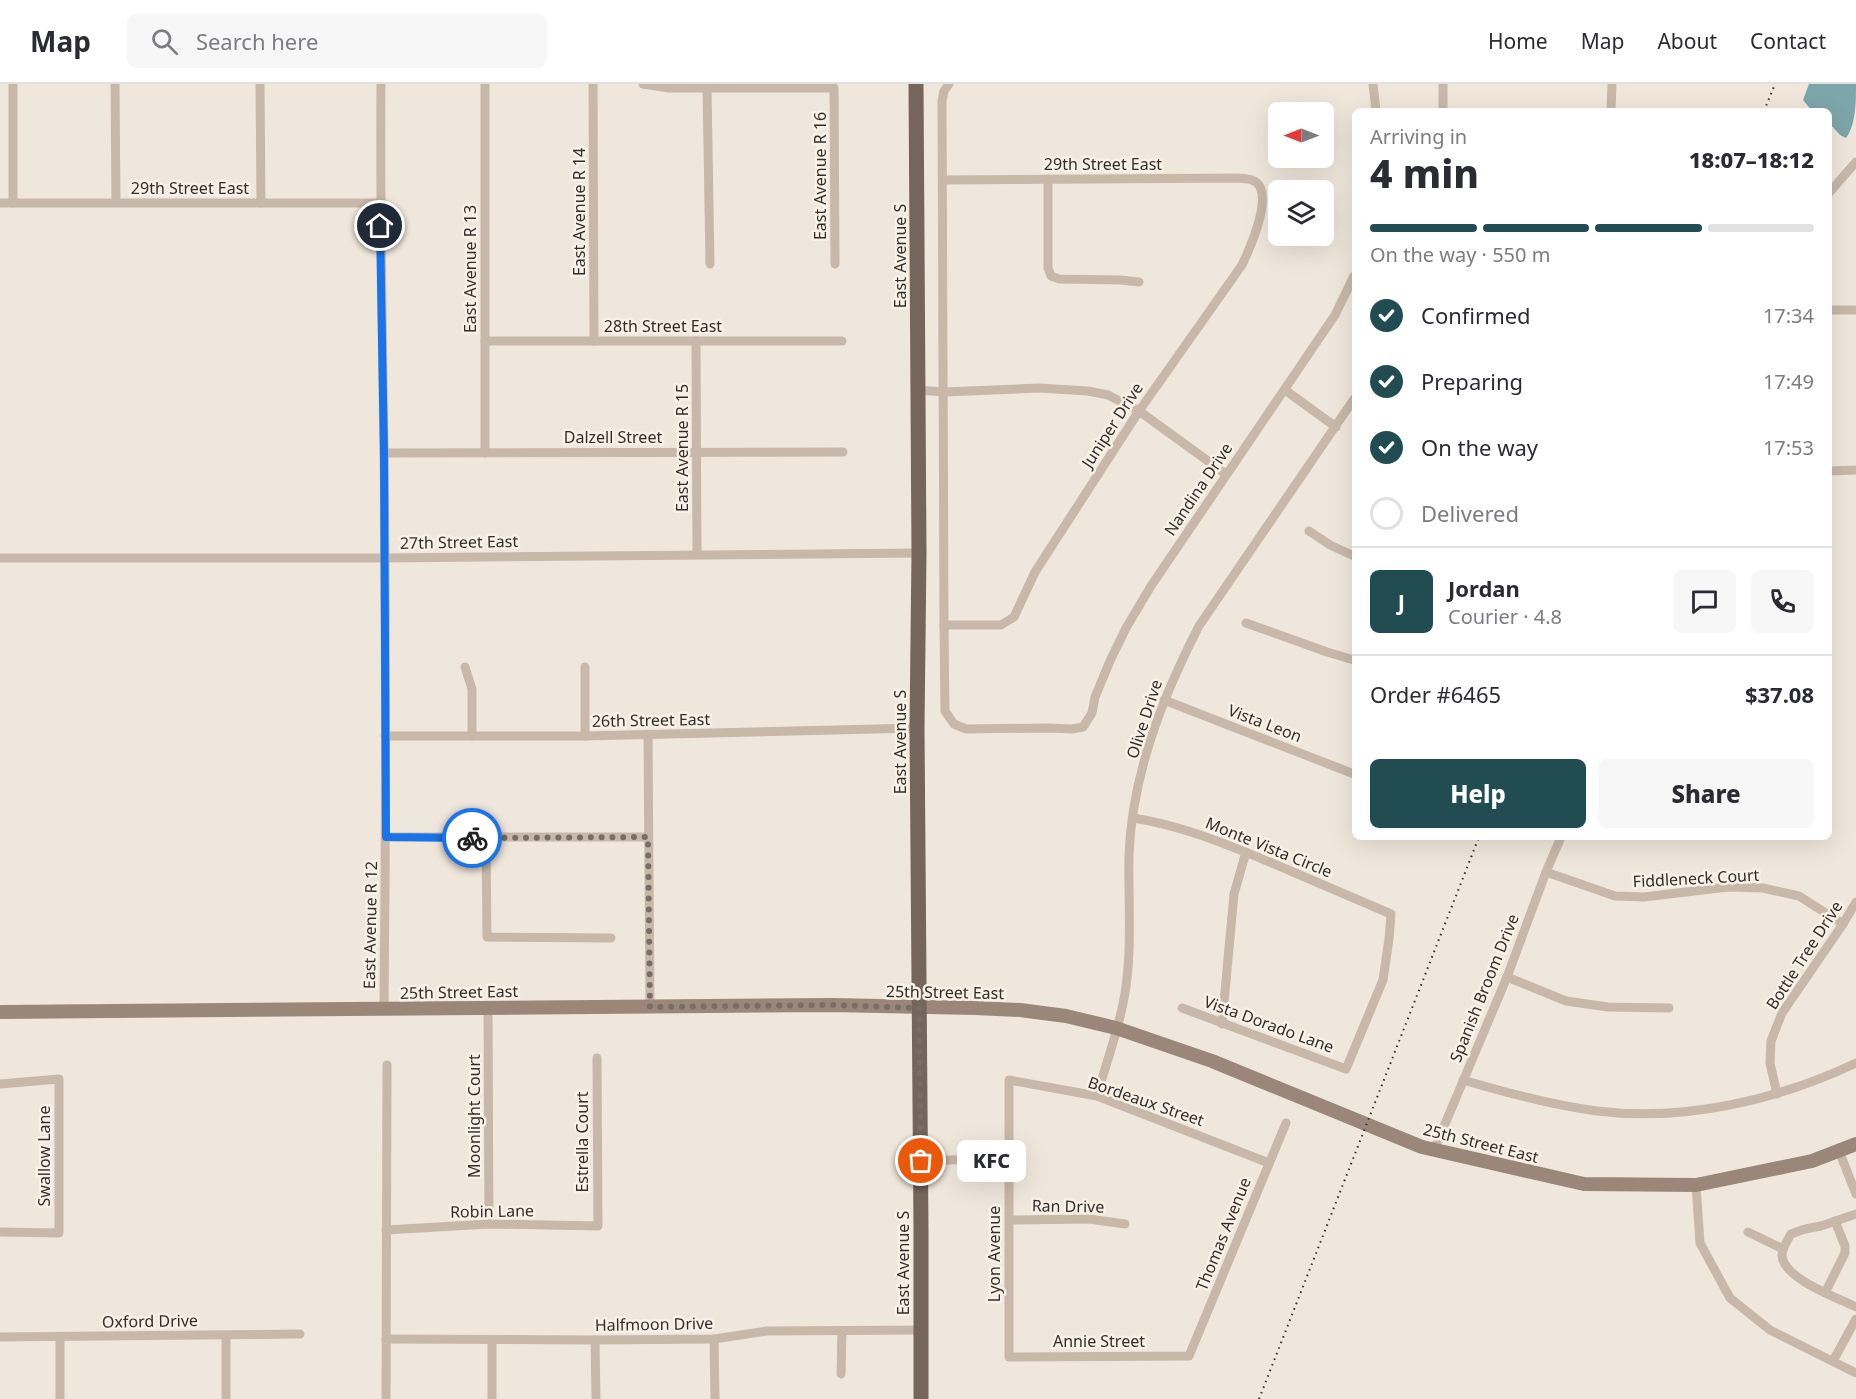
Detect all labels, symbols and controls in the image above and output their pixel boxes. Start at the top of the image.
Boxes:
search box [127,14,547,68]
text: Map [30,22,91,60]
icon: search [148,25,181,58]
text: Search here [196,26,318,56]
text: Home [1488,27,1548,55]
text: Map [1581,27,1624,55]
text: About [1657,27,1717,55]
text: Contact [1750,27,1826,55]
north arrow [1268,102,1334,168]
map controls [1268,102,1334,246]
street label: East Avenue R 16 [809,112,831,240]
text: Arriving in [1370,123,1467,150]
text: 18:07–18:12 [1689,144,1814,174]
text: 4 min [1370,146,1479,199]
street label: East Avenue R 14 [568,148,590,276]
street label: 29th Street East [1044,153,1162,175]
street label: 29th Street East [131,177,249,199]
button: layers [1268,180,1334,246]
pin [354,200,405,251]
street label: East Avenue S [889,203,911,308]
street label: East Avenue R 13 [459,205,481,333]
icon: home [363,209,396,242]
text: On the way · 550 m [1370,241,1550,268]
icon: check [1370,299,1403,332]
text: Confirmed [1421,300,1531,330]
text: 17:34 [1763,302,1814,329]
street label: 28th Street East [604,315,722,337]
icon: check [1370,365,1403,398]
text: Preparing [1421,366,1523,396]
text: 17:49 [1763,368,1814,395]
street label: Juniper Drive [1075,378,1148,474]
street label: East Avenue R 15 [671,384,693,512]
street label: Dalzell Street [564,426,662,448]
icon: check [1370,431,1403,464]
text: On the way [1421,432,1538,462]
text: 17:53 [1763,434,1814,461]
street label: Nandina Drive [1159,438,1237,540]
text: Delivered [1421,498,1519,528]
street label: 27th Street East [400,530,519,554]
button: chat [1673,570,1736,633]
button: phone [1751,570,1814,633]
text: Jordan [1448,573,1520,603]
text: J [1398,586,1405,616]
text: Courier · 4.8 [1448,603,1562,630]
street label: Olive Drive [1121,677,1167,761]
text: Order #6465 [1370,679,1501,709]
text: $37.08 [1745,679,1814,709]
street label: East Avenue S [889,689,911,794]
street label: Vista Leon [1225,699,1305,747]
street label: 26th Street East [592,708,711,732]
button: Help [1370,759,1586,828]
button: Share [1598,759,1814,828]
courier [442,808,502,868]
street label: Monte Vista Circle [1202,812,1336,882]
icon: bike [456,822,489,855]
street label: East Avenue R 12 [358,861,382,989]
street label: Fiddleneck Court [1632,864,1760,892]
street label: Bottle Tree Drive [1761,897,1847,1013]
street label: Spanish Broom Drive [1444,911,1524,1065]
street label: 25th Street East [400,980,519,1004]
street label: 25th Street East [886,980,1005,1004]
street label: Vista Dorado Lane [1201,990,1337,1058]
street label: Moonlight Court [463,1054,485,1178]
street label: Bordeaux Street [1085,1071,1207,1131]
street label: Estrella Court [571,1091,593,1193]
street label: Swallow Lane [33,1106,55,1206]
street label: 25th Street East [1421,1118,1541,1168]
pin [895,1135,946,1186]
callout: KFC [957,1140,1026,1182]
icon: bag [904,1144,937,1177]
text: KFC [973,1147,1010,1174]
street label: Thomas Avenue [1190,1174,1256,1294]
street label: Ran Drive [1032,1194,1104,1218]
street label: Robin Lane [450,1199,534,1223]
street label: Lyon Avenue [983,1206,1005,1302]
street label: East Avenue S [892,1210,914,1315]
street label: Oxford Drive [102,1309,198,1333]
street label: Halfmoon Drive [595,1312,713,1336]
street label: Annie Street [1053,1330,1145,1352]

